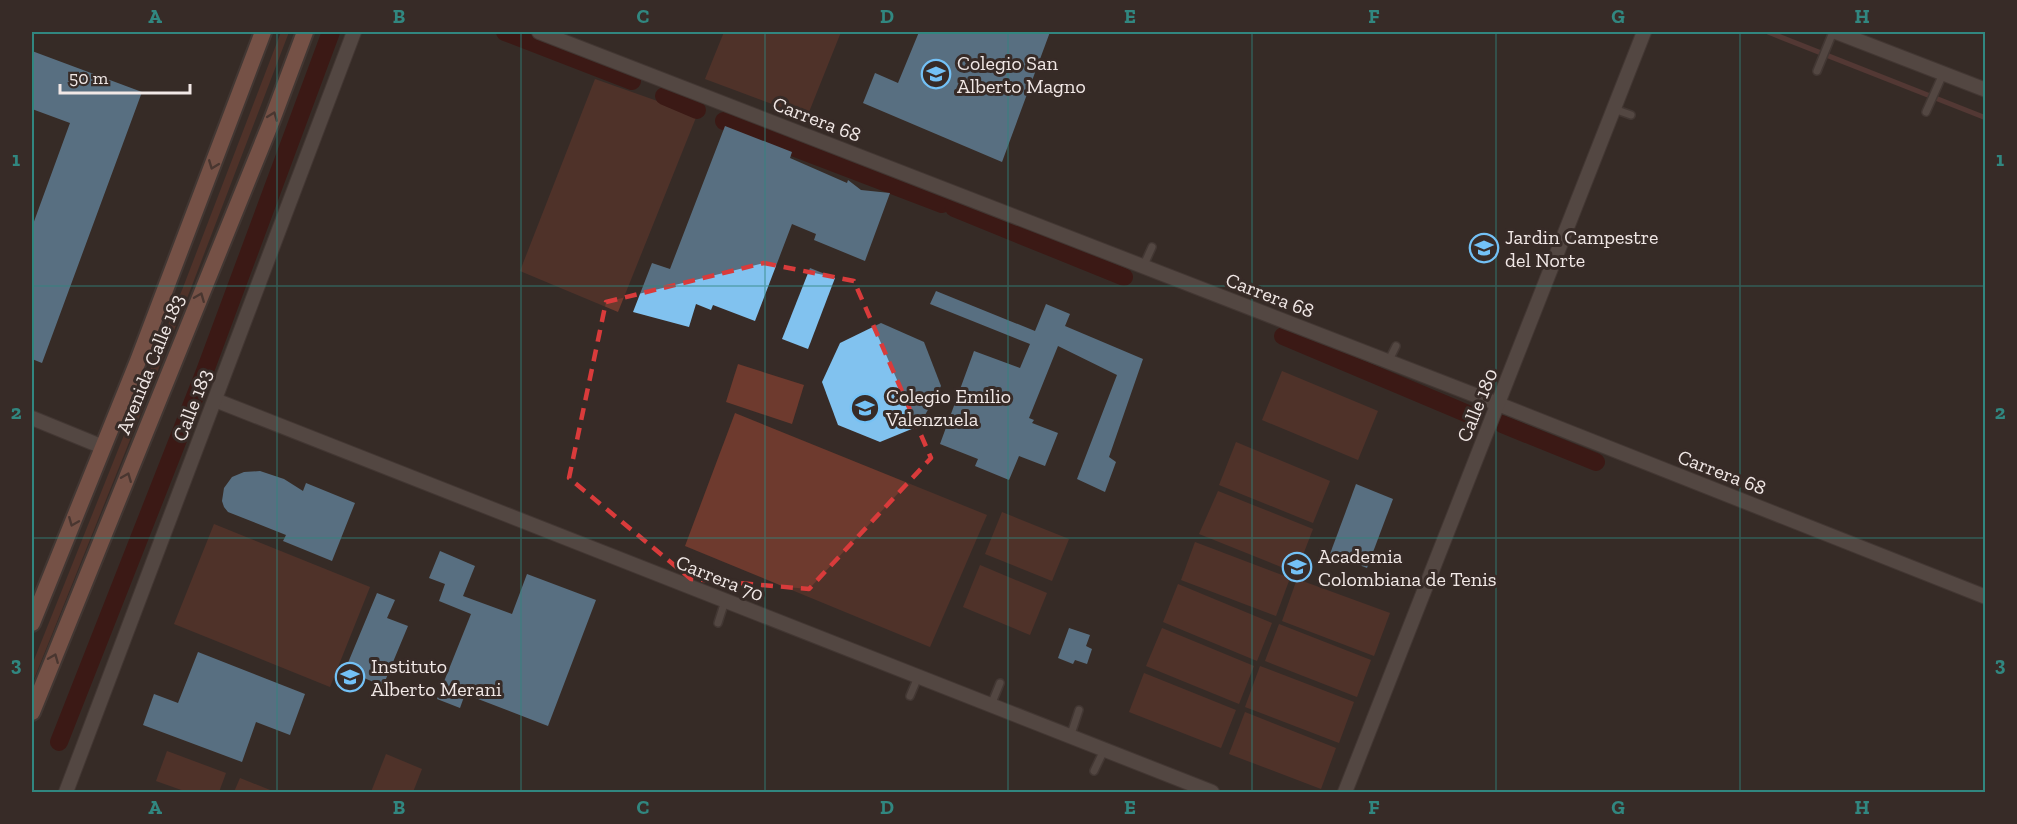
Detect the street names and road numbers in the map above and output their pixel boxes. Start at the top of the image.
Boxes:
street label: Carrera 68 [769,91,865,147]
street label: Carrera 68 [1222,267,1318,323]
street label: Avenida Calle 183 [111,290,189,438]
street label: Calle 180 [1451,365,1503,445]
street label: Calle 183 [167,366,217,444]
street label: Carrera 68 [1674,444,1770,500]
street label: Carrera 70 [673,550,767,606]

